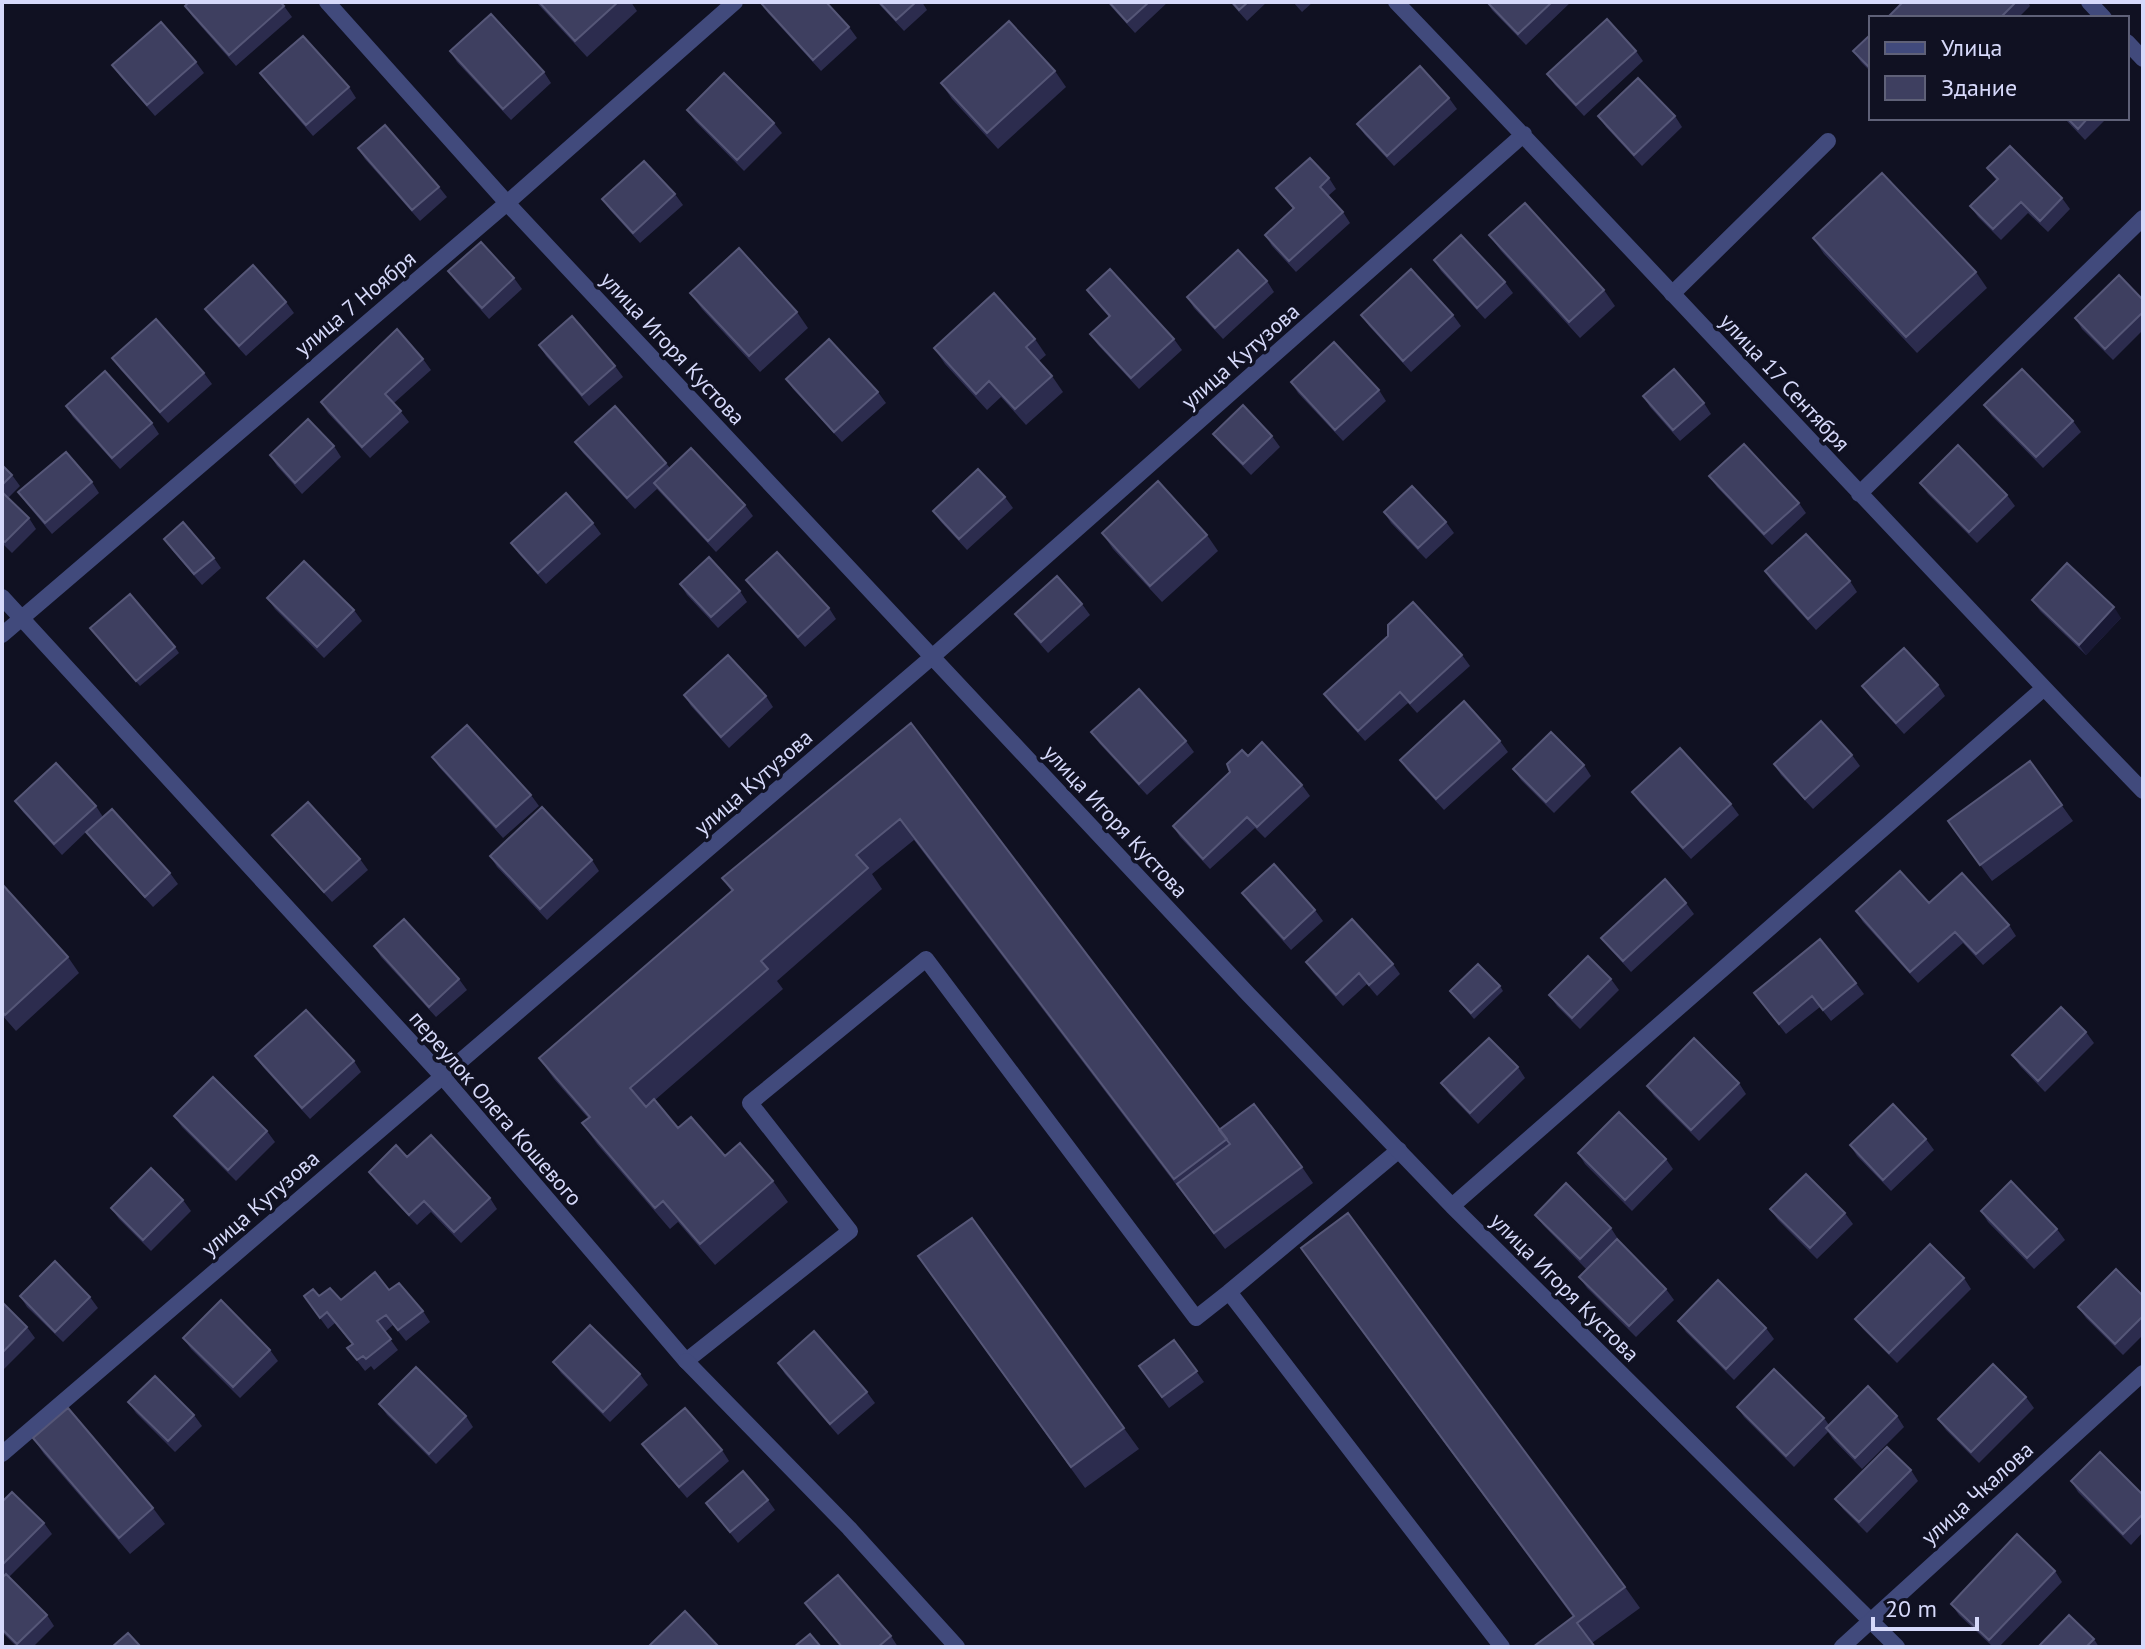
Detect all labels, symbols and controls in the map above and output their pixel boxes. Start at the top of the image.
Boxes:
legend [1869,16,2129,120]
text: Улица [1941,32,2002,63]
text: Здание [1941,72,2017,103]
street label: улица 7 Ноября [289,244,421,362]
street label: улица Игоря Кустова [595,265,751,431]
street label: улица Кутузова [1175,297,1305,415]
street label: улица 17 Сентября [1714,307,1856,457]
street label: улица Кутузова [688,723,818,841]
street label: улица Игоря Кустова [1038,738,1194,904]
street label: переулок Олега Кошевого [403,1005,589,1211]
street label: улица Кутузова [195,1144,325,1262]
street label: улица Игоря Кустова [1484,1206,1646,1368]
street label: улица Чкалова [1915,1435,2039,1551]
scale bar [1873,1581,1977,1631]
text: 20 m [1885,1593,1937,1624]

